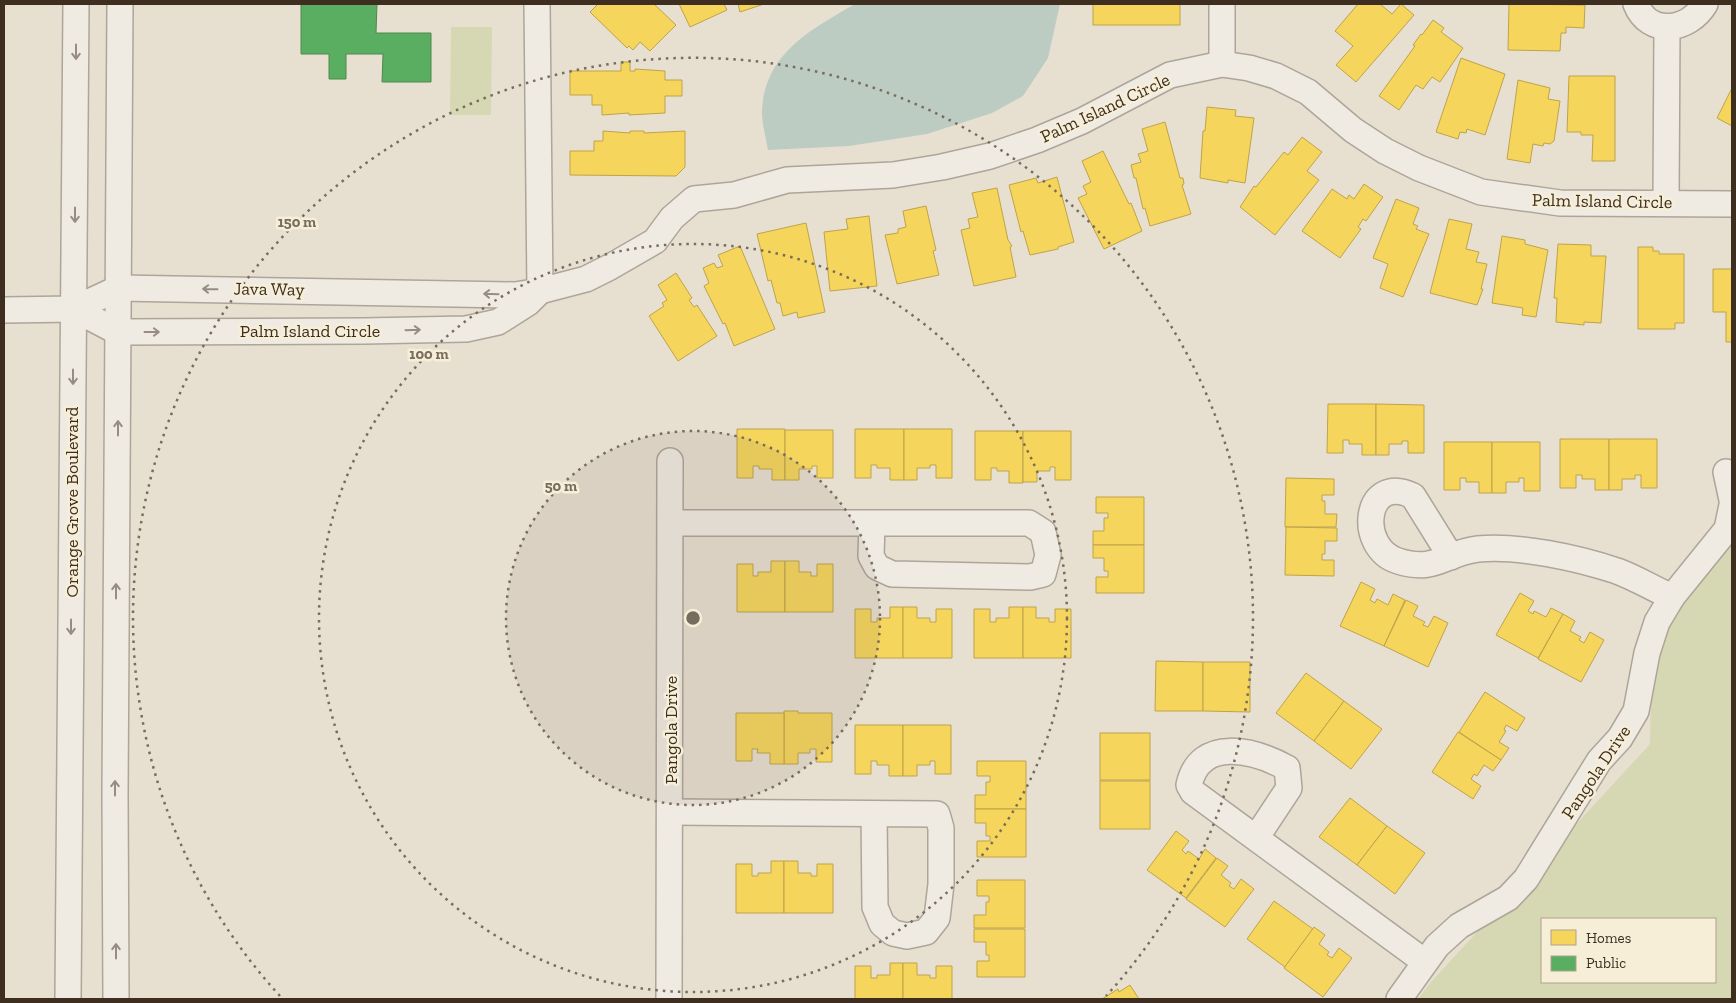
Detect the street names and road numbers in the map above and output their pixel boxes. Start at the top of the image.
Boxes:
street label: Palm Island Circle [1037,68,1173,148]
street label: Palm Island Circle [1532,189,1672,213]
street label: Java Way [233,277,305,301]
street label: Palm Island Circle [240,320,380,342]
street label: Orange Grove Boulevard [61,406,83,597]
street label: Pangola Drive [660,676,682,784]
street label: Pangola Drive [1557,721,1635,823]

